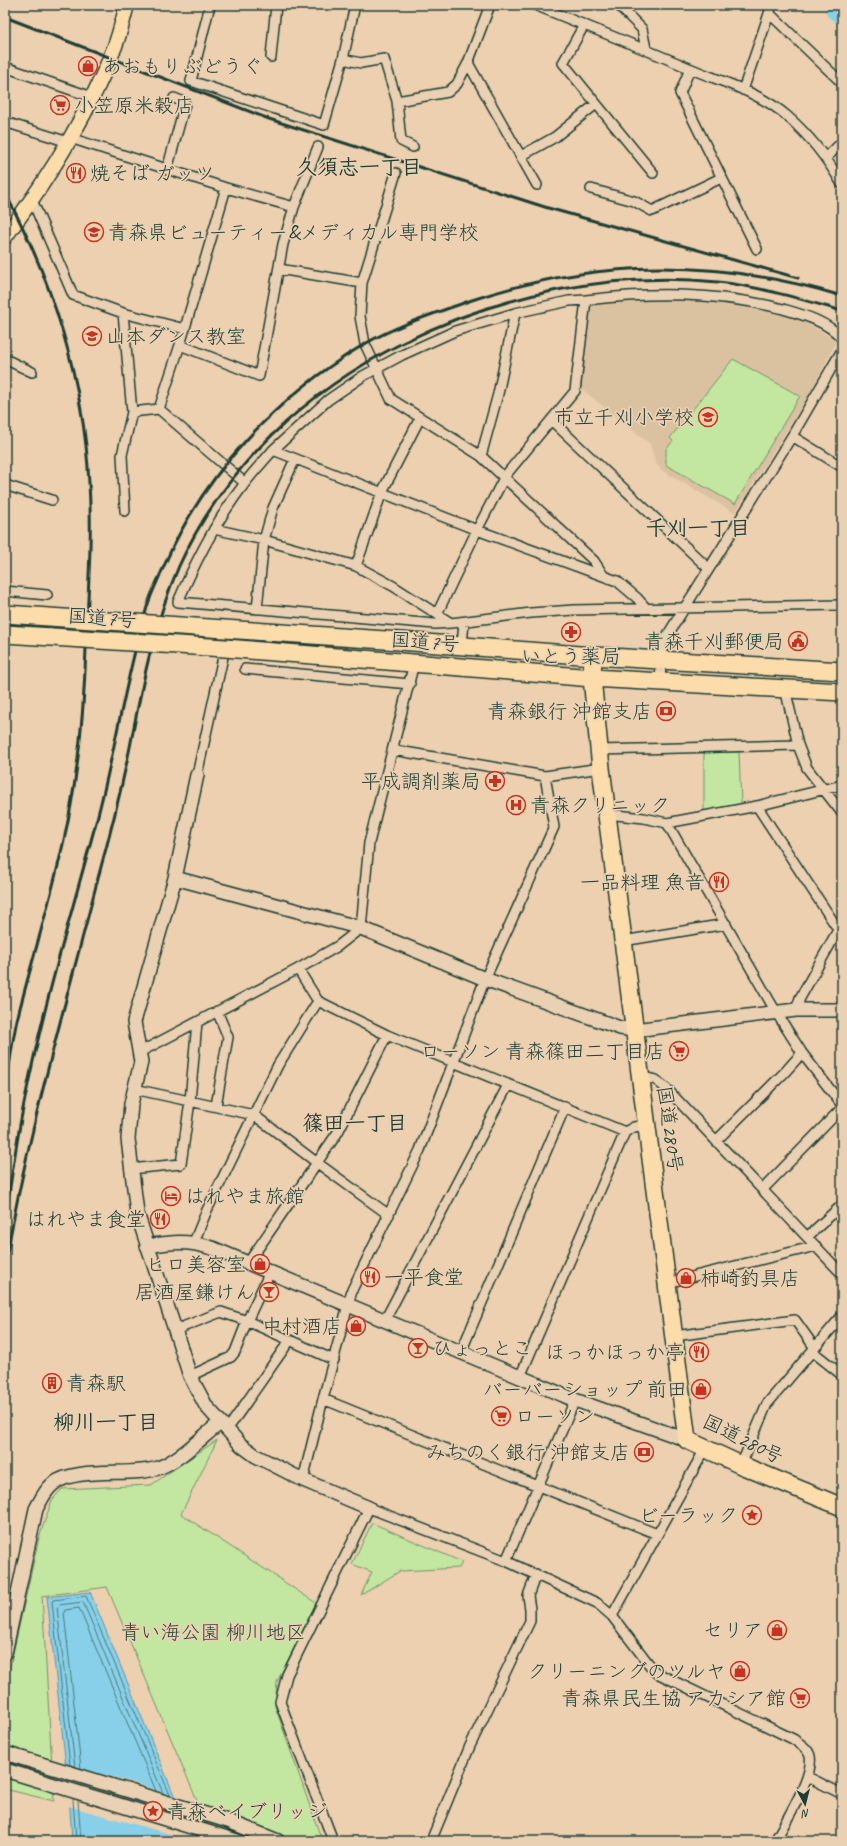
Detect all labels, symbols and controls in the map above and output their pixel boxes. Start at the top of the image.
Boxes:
place label: あおもりぶどうぐ [102,54,262,79]
shop icon: あおもりぶどうぐ [77,55,99,77]
place label: 小笠原米穀店 [74,93,194,118]
supermarket icon: 小笠原米穀店 [49,94,71,116]
district label: 久須志一丁目 [296,154,422,180]
place label: 焼そば ガッツ [90,161,215,186]
restaurant icon: 焼そば ガッツ [65,162,87,184]
place label: 青森県ビューティー&メディカル専門学校 [108,220,478,245]
school or university icon: 青森県ビューティー&メディカル専門学校 [83,221,105,243]
place label: 山本ダンス教室 [106,324,246,349]
school or university icon: 山本ダンス教室 [81,325,103,347]
place label: 市立千刈小学校 [554,405,694,430]
school or university icon: 市立千刈小学校 [697,406,719,428]
district label: 千刈一丁目 [646,515,751,541]
street label: 国道7号 [67,603,137,633]
pharmacy icon: いとう薬局 [560,621,582,643]
street label: 国道7号 [390,627,460,657]
place label: 青森千刈郵便局 [644,629,784,654]
public building icon: 青森千刈郵便局 [787,630,809,652]
place label: いとう薬局 [521,644,621,669]
place label: 青森銀行 沖館支店 [487,699,652,724]
bank icon: 青森銀行 沖館支店 [655,700,677,722]
place label: 平成調剤薬局 [361,769,481,794]
pharmacy icon: 平成調剤薬局 [484,770,506,792]
place label: 青森クリニック [530,793,670,818]
hospital icon: 青森クリニック [505,794,527,816]
place label: 一品料理 魚音 [580,870,705,895]
restaurant icon: 一品料理 魚音 [708,871,730,893]
place label: ローソン 青森篠田二丁目店 [420,1039,665,1064]
supermarket icon: ローソン 青森篠田二丁目店 [668,1040,690,1062]
street label: 国道280号 [652,1084,688,1174]
district label: 篠田一丁目 [303,1110,408,1136]
place label: はれやま旅館 [185,1184,305,1209]
hotel icon: はれやま旅館 [160,1185,182,1207]
place label: はれやま食堂 [26,1207,146,1232]
restaurant icon: はれやま食堂 [149,1208,171,1230]
place label: ヒロ美容室 [146,1252,246,1277]
shop icon: ヒロ美容室 [249,1253,271,1275]
place label: 一平食堂 [384,1265,464,1290]
restaurant icon: 一平食堂 [359,1266,381,1288]
place label: 柿崎釣具店 [700,1266,800,1291]
shop icon: 柿崎釣具店 [675,1267,697,1289]
place label: 居酒屋鎌けん [135,1280,255,1305]
bar icon: 居酒屋鎌けん [258,1281,280,1303]
place label: 中村酒店 [262,1314,342,1339]
shop icon: 中村酒店 [345,1315,367,1337]
place label: ひょっとこ [432,1336,532,1361]
bar icon: ひょっとこ [407,1337,429,1359]
place label: ほっかほっか亭 [545,1340,685,1365]
restaurant icon: ほっかほっか亭 [688,1341,710,1363]
place label: 青森駅 [66,1371,126,1396]
building icon: 青森駅 [41,1372,63,1394]
place label: バーバーショップ 前田 [483,1377,687,1402]
shop icon: バーバーショップ 前田 [690,1378,712,1400]
place label: ローソン [515,1404,595,1429]
supermarket icon: ローソン [490,1405,512,1427]
district label: 柳川一丁目 [54,1409,159,1435]
street label: 国道280号 [698,1409,788,1469]
place label: みちのく銀行 沖館支店 [426,1440,630,1465]
bank icon: みちのく銀行 沖館支店 [633,1441,655,1463]
place label: ビーラック [639,1503,738,1528]
place icon: ビーラック [741,1504,763,1526]
place label: セリア [703,1618,763,1643]
shop icon: セリア [766,1619,788,1641]
park label: 青い海公園 柳川地区 [121,1620,305,1645]
place label: クリーニングのツルヤ [527,1659,726,1684]
shop icon: クリーニングのツルヤ [729,1660,751,1682]
place label: 青森県民生協 アカシア館 [561,1686,786,1711]
supermarket icon: 青森県民生協 アカシア館 [789,1687,811,1709]
north arrow [785,1784,825,1824]
place label: 青森ベイブリッジ [167,1799,327,1824]
place icon: 青森ベイブリッジ [142,1800,164,1822]
text: N [800,1807,810,1822]

